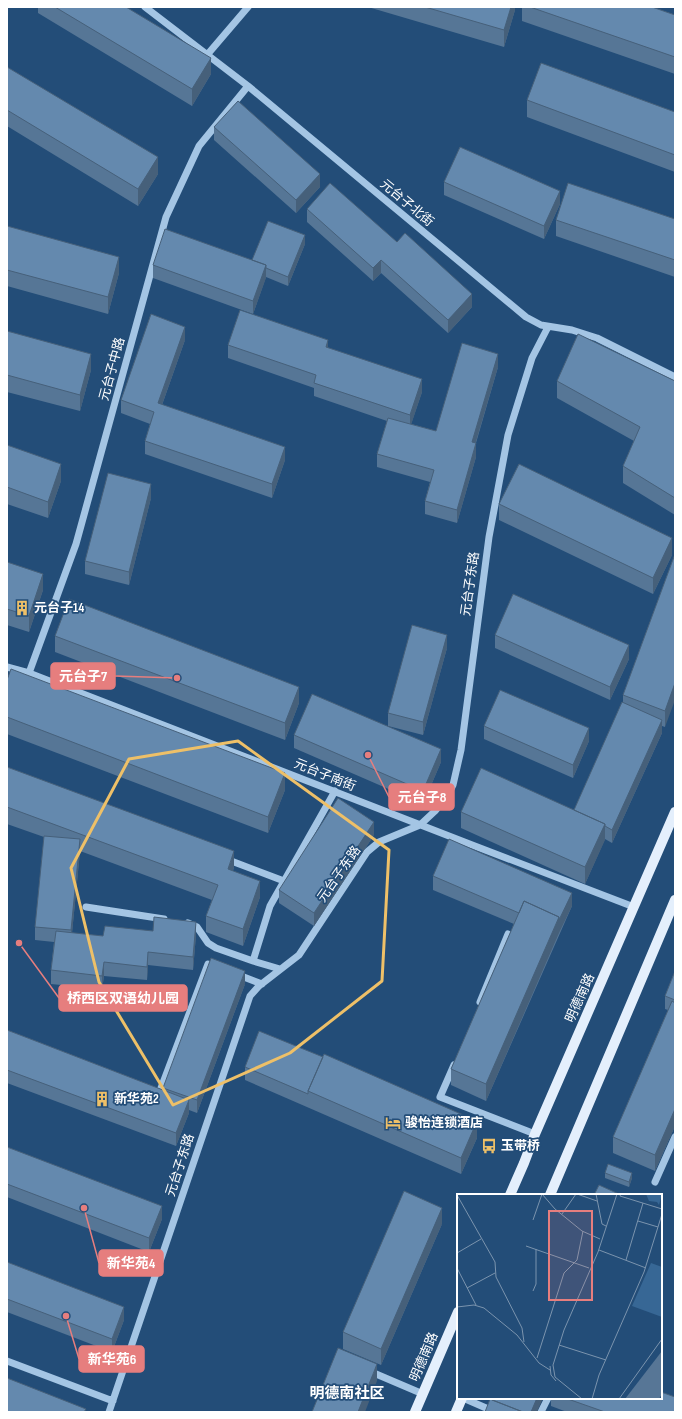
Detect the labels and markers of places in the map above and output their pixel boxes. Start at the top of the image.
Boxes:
building icon: 元台子14 [13,599,31,617]
place label: 元台子14 [34,600,84,616]
callout: 元台子7 [51,663,115,689]
callout: 元台子8 [389,784,454,810]
callout: 桥西区双语幼儿园 [59,985,187,1011]
building icon: 新华苑2 [93,1090,111,1108]
place label: 新华苑2 [114,1091,159,1107]
hotel icon: 骏怡连锁酒店 [384,1114,402,1132]
place label: 骏怡连锁酒店 [405,1115,483,1131]
bus stop icon: 玉带桥 [480,1137,498,1155]
place label: 玉带桥 [501,1138,540,1154]
callout: 新华苑4 [99,1250,163,1276]
callout: 新华苑6 [79,1346,144,1372]

